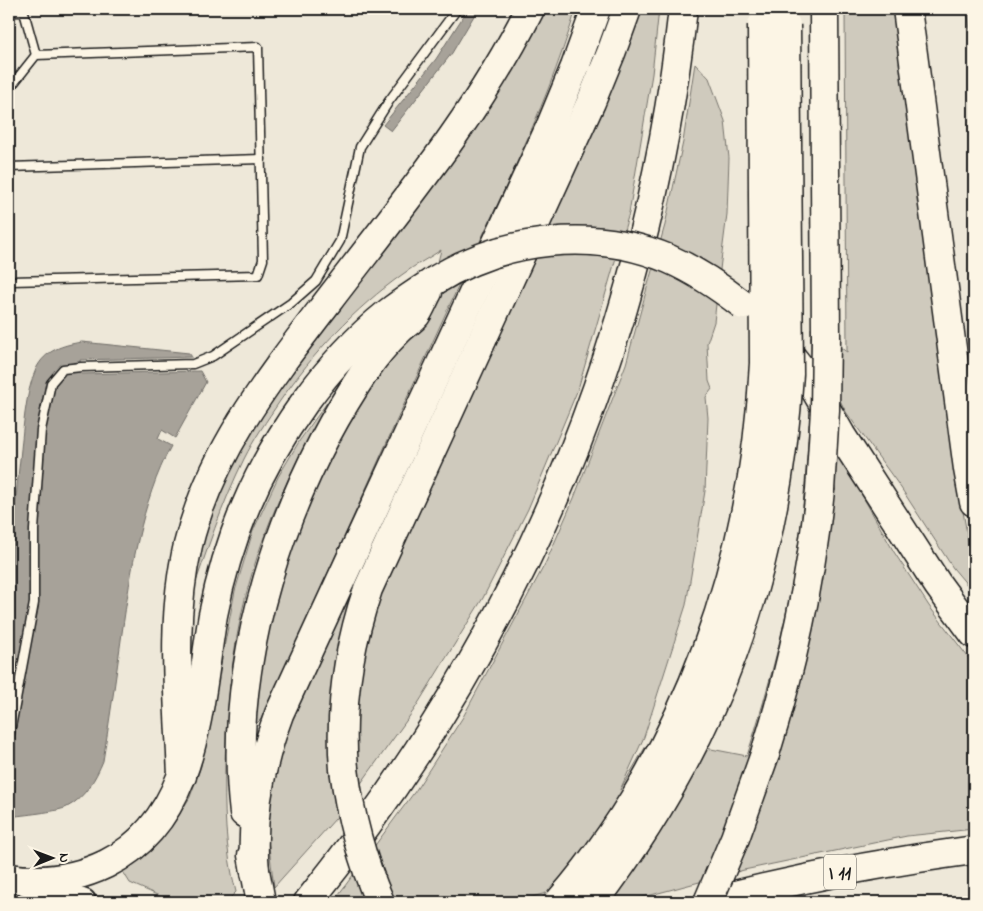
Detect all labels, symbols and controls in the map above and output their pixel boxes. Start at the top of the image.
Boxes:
north arrow [28,834,78,884]
text: N [53,853,74,863]
road number: I 11 [824,854,856,890]

